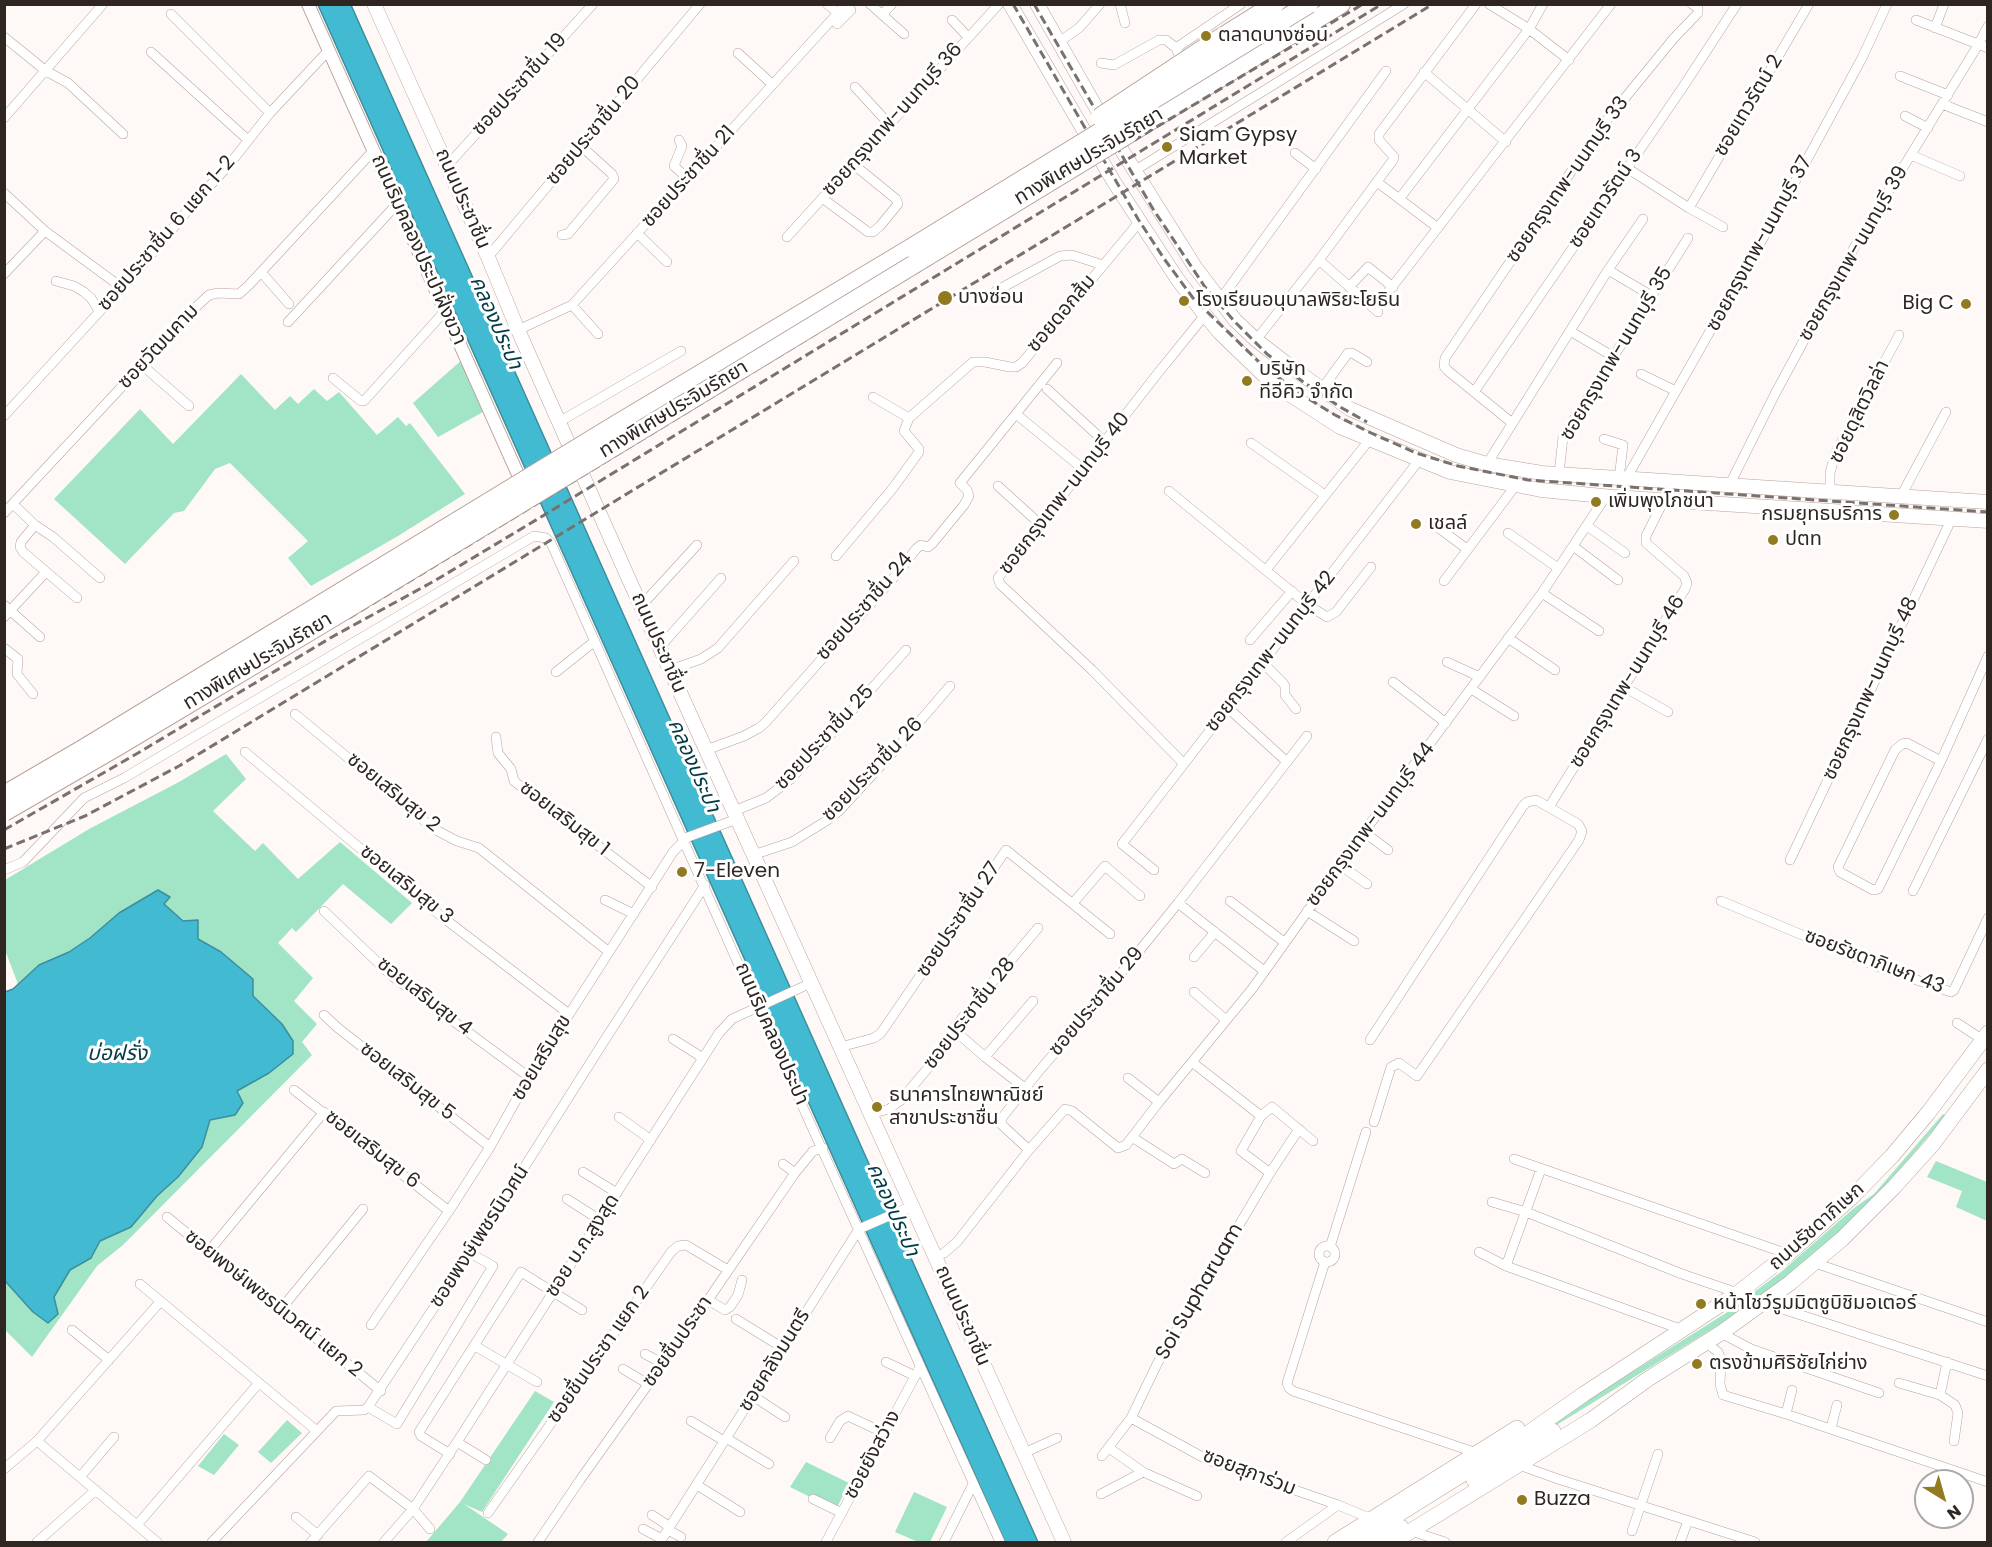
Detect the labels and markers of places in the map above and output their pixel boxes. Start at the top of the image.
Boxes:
place label: ตลาดบางซ่อน [1218,24,1328,48]
marker: ตลาดบางซ่อน [1199,29,1213,43]
place label: Siam Gypsy Market [1179,124,1297,171]
marker: Siam Gypsy Market [1160,140,1174,154]
place label: บางซ่อน [958,286,1024,310]
marker: บางซ่อน [936,289,954,307]
place label: โรงเรียนอนุบาลพิริยะโยธิน [1196,289,1400,313]
place label: Big C [1903,292,1954,316]
marker: โรงเรียนอนุบาลพิริยะโยธิน [1177,294,1191,308]
marker: Big C [1959,297,1973,311]
place label: บริษัท ทีอีคิว จำกัด [1259,358,1353,405]
marker: บริษัท ทีอีคิว จำกัด [1240,374,1254,388]
place label: เพิ่มพุงโภชนา [1608,490,1714,514]
marker: เพิ่มพุงโภชนา [1589,495,1603,509]
place label: กรมยุทธบริการ [1761,503,1882,527]
marker: กรมยุทธบริการ [1887,508,1901,522]
place label: เชลล์ [1428,512,1467,536]
marker: เชลล์ [1409,517,1423,531]
place label: ปตท [1785,528,1822,552]
marker: ปตท [1766,533,1780,547]
place label: 7-Eleven [694,860,780,884]
marker: 7-Eleven [675,865,689,879]
place label: ธนาคารไทยพาณิชย์ สาขาประชาชื่น [889,1084,1044,1131]
marker: ธนาคารไทยพาณิชย์ สาขาประชาชื่น [870,1100,884,1114]
place label: หน้าโชว์รูมมิตซูบิชิมอเตอร์ [1713,1292,1917,1316]
marker: หน้าโชว์รูมมิตซูบิชิมอเตอร์ [1694,1297,1708,1311]
place label: ตรงข้ามศิริชัยไก่ย่าง [1709,1352,1868,1376]
marker: ตรงข้ามศิริชัยไก่ย่าง [1690,1357,1704,1371]
place label: Buzza [1534,1488,1591,1512]
marker: Buzza [1515,1493,1529,1507]

